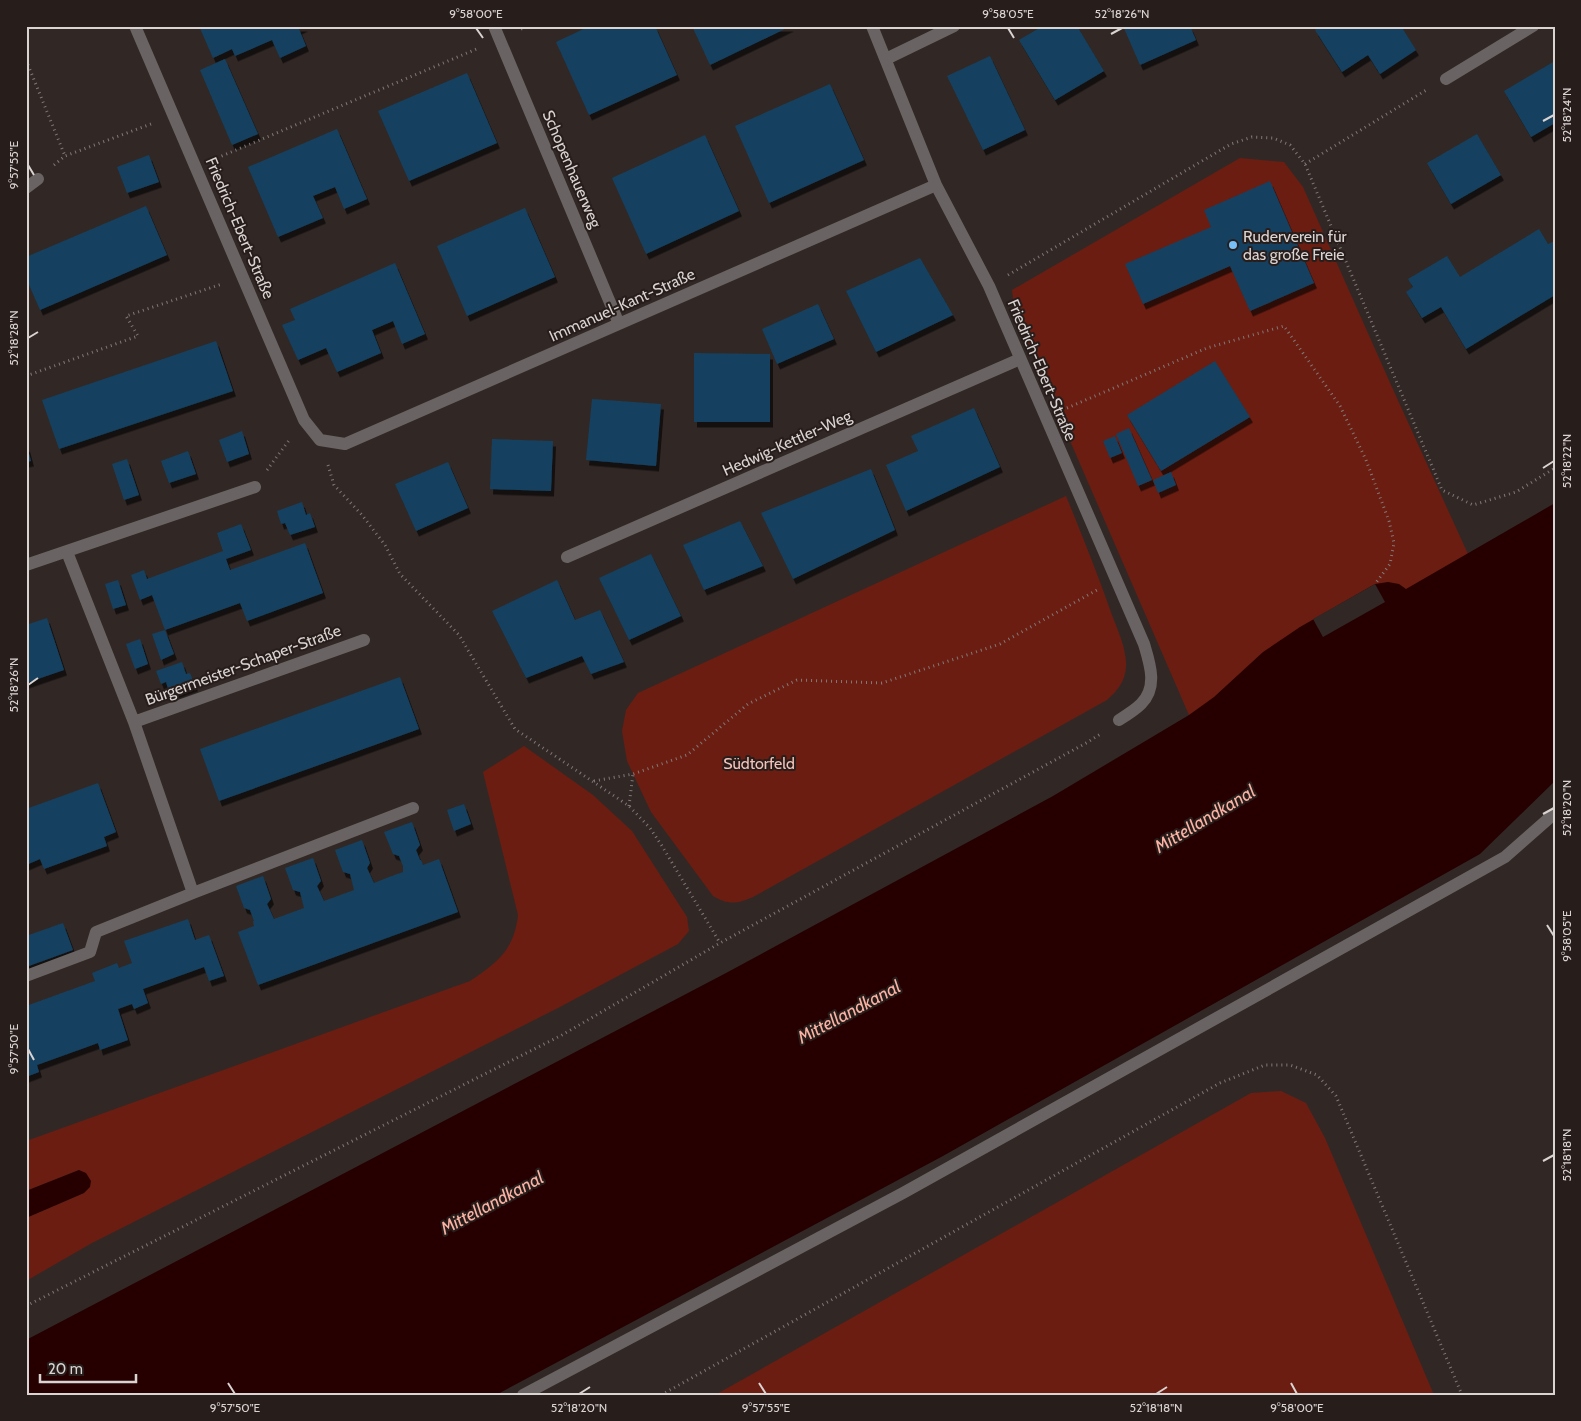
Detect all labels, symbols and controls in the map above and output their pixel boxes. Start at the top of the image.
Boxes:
text: 9°58'00"E [449,6,503,21]
text: 9°58'05"E [982,6,1034,21]
text: 52°18'26"N [1095,6,1149,21]
text: 52°18'24"N [1559,88,1574,142]
street label: Schopenhauerweg [539,107,606,232]
text: 9°57'55"E [6,140,21,189]
street label: Friedrich-Ebert-Straße [202,154,278,302]
place label: Ruderverein für das große Freie [1243,227,1348,264]
marker: Ruderverein für das große Freie [1227,239,1239,251]
street label: Immanuel-Kant-Straße [546,264,698,346]
street label: Friedrich-Ebert-Straße [1004,296,1080,444]
text: 52°18'28"N [6,310,21,366]
street label: Hedwig-Kettler-Weg [720,406,855,480]
text: 52°18'22"N [1559,434,1574,488]
street label: Bürgermeister-Schaper-Straße [143,621,343,709]
text: 52°18'26"N [6,658,21,712]
park label: Südtorfeld [723,754,795,773]
water label: Mittellandkanal [1150,780,1260,858]
text: 52°18'20"N [1559,780,1574,836]
text: 9°58'05"E [1559,910,1574,962]
water label: Mittellandkanal [793,975,905,1049]
text: 9°57'50"E [6,1024,21,1074]
text: 52°18'18"N [1559,1128,1574,1182]
water label: Mittellandkanal [436,1166,548,1240]
scale bar [40,1351,136,1383]
text: 20 m [48,1360,83,1378]
text: 9°57'50"E [210,1400,260,1415]
text: 52°18'20"N [551,1400,607,1415]
text: 9°57'55"E [742,1400,791,1415]
text: 52°18'18"N [1129,1400,1183,1415]
text: 9°58'00"E [1270,1400,1324,1415]

